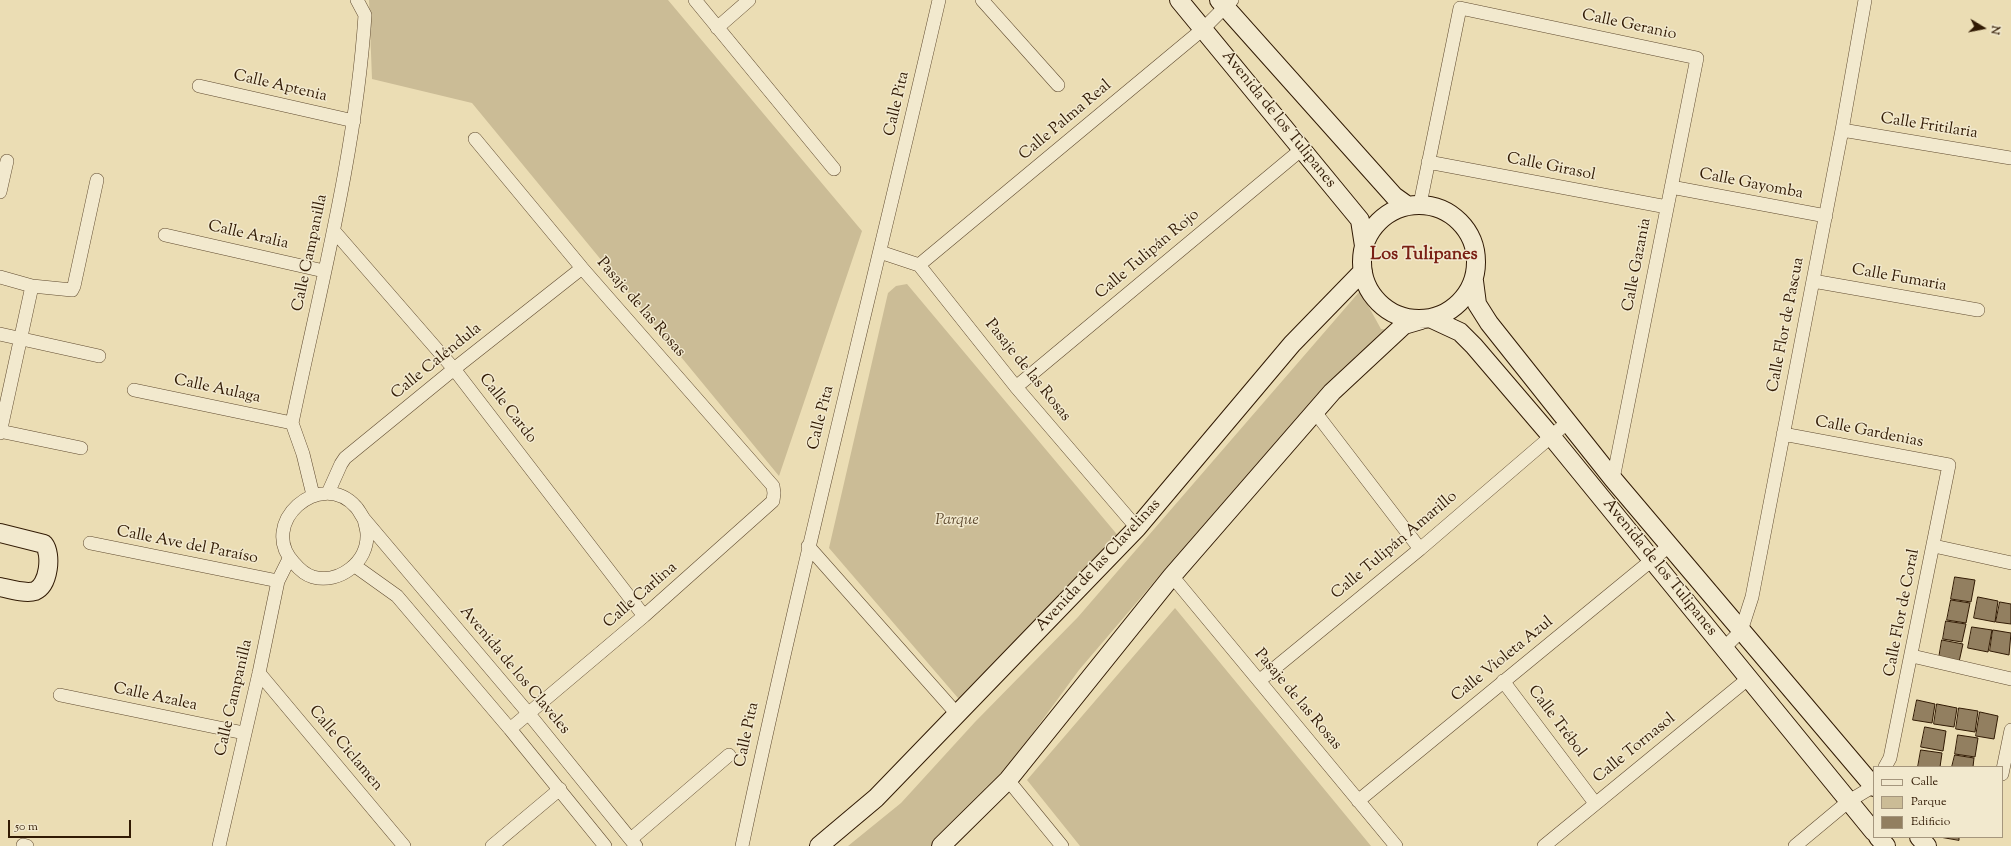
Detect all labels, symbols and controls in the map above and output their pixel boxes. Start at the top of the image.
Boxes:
street label: Calle Geranio [1580,7,1678,45]
north arrow [1963,8,2003,48]
text: N [1986,24,2003,36]
street label: Avenida de los Tulipanes [1217,48,1339,192]
street label: Calle Aptenia [231,67,329,107]
street label: Calle Pita [881,70,915,138]
street label: Calle Palma Real [1016,77,1116,165]
street label: Calle Fritilaria [1879,110,1979,144]
street label: Calle Girasol [1505,150,1597,186]
street label: Calle Gayomba [1697,166,1805,204]
street label: Calle Campanilla [289,193,333,313]
street label: Calle Tulipán Rojo [1092,206,1204,304]
street label: Calle Aralia [206,217,290,255]
street label: Calle Gazania [1620,217,1656,313]
district label: Los Tulipanes [1370,245,1478,267]
street label: Pasaje de las Rosas [591,254,689,362]
street label: Calle Flor de Pascua [1765,256,1809,394]
street label: Calle Fumaria [1850,261,1948,297]
street label: Pasaje de las Rosas [980,316,1074,426]
street label: Calle Caléndula [388,320,486,404]
street label: Calle Cardo [474,370,540,448]
street label: Calle Aulaga [172,371,262,409]
street label: Calle Pita [805,384,839,452]
street label: Calle Gardenias [1813,413,1925,453]
street label: Calle Tulipán Amarillo [1328,488,1462,604]
street label: Avenida de las Clavelinas [1032,496,1166,636]
street label: Avenida de los Tulipanes [1598,496,1720,640]
park label: Parque [935,511,979,531]
street label: Calle Ave del Paraíso [115,523,259,569]
street label: Calle Flor de Coral [1881,547,1925,679]
street label: Calle Carlina [600,559,682,633]
street label: Avenida de los Claveles [455,603,573,739]
street label: Calle Violeta Azul [1448,613,1558,707]
street label: Calle Campanilla [212,638,258,758]
street label: Pasaje de las Rosas [1249,646,1345,754]
street label: Calle Azalea [111,680,199,716]
street label: Calle Trébol [1523,682,1589,762]
street label: Calle Pita [732,701,764,769]
street label: Calle Ciclamen [304,702,386,796]
street label: Calle Tornasol [1590,710,1680,788]
legend [1873,766,2003,838]
text: Calle [1911,773,1938,791]
text: Parque [1911,793,1947,811]
scale bar [10,812,133,838]
text: Edificio [1911,813,1950,831]
text: 50 m [15,818,38,836]

